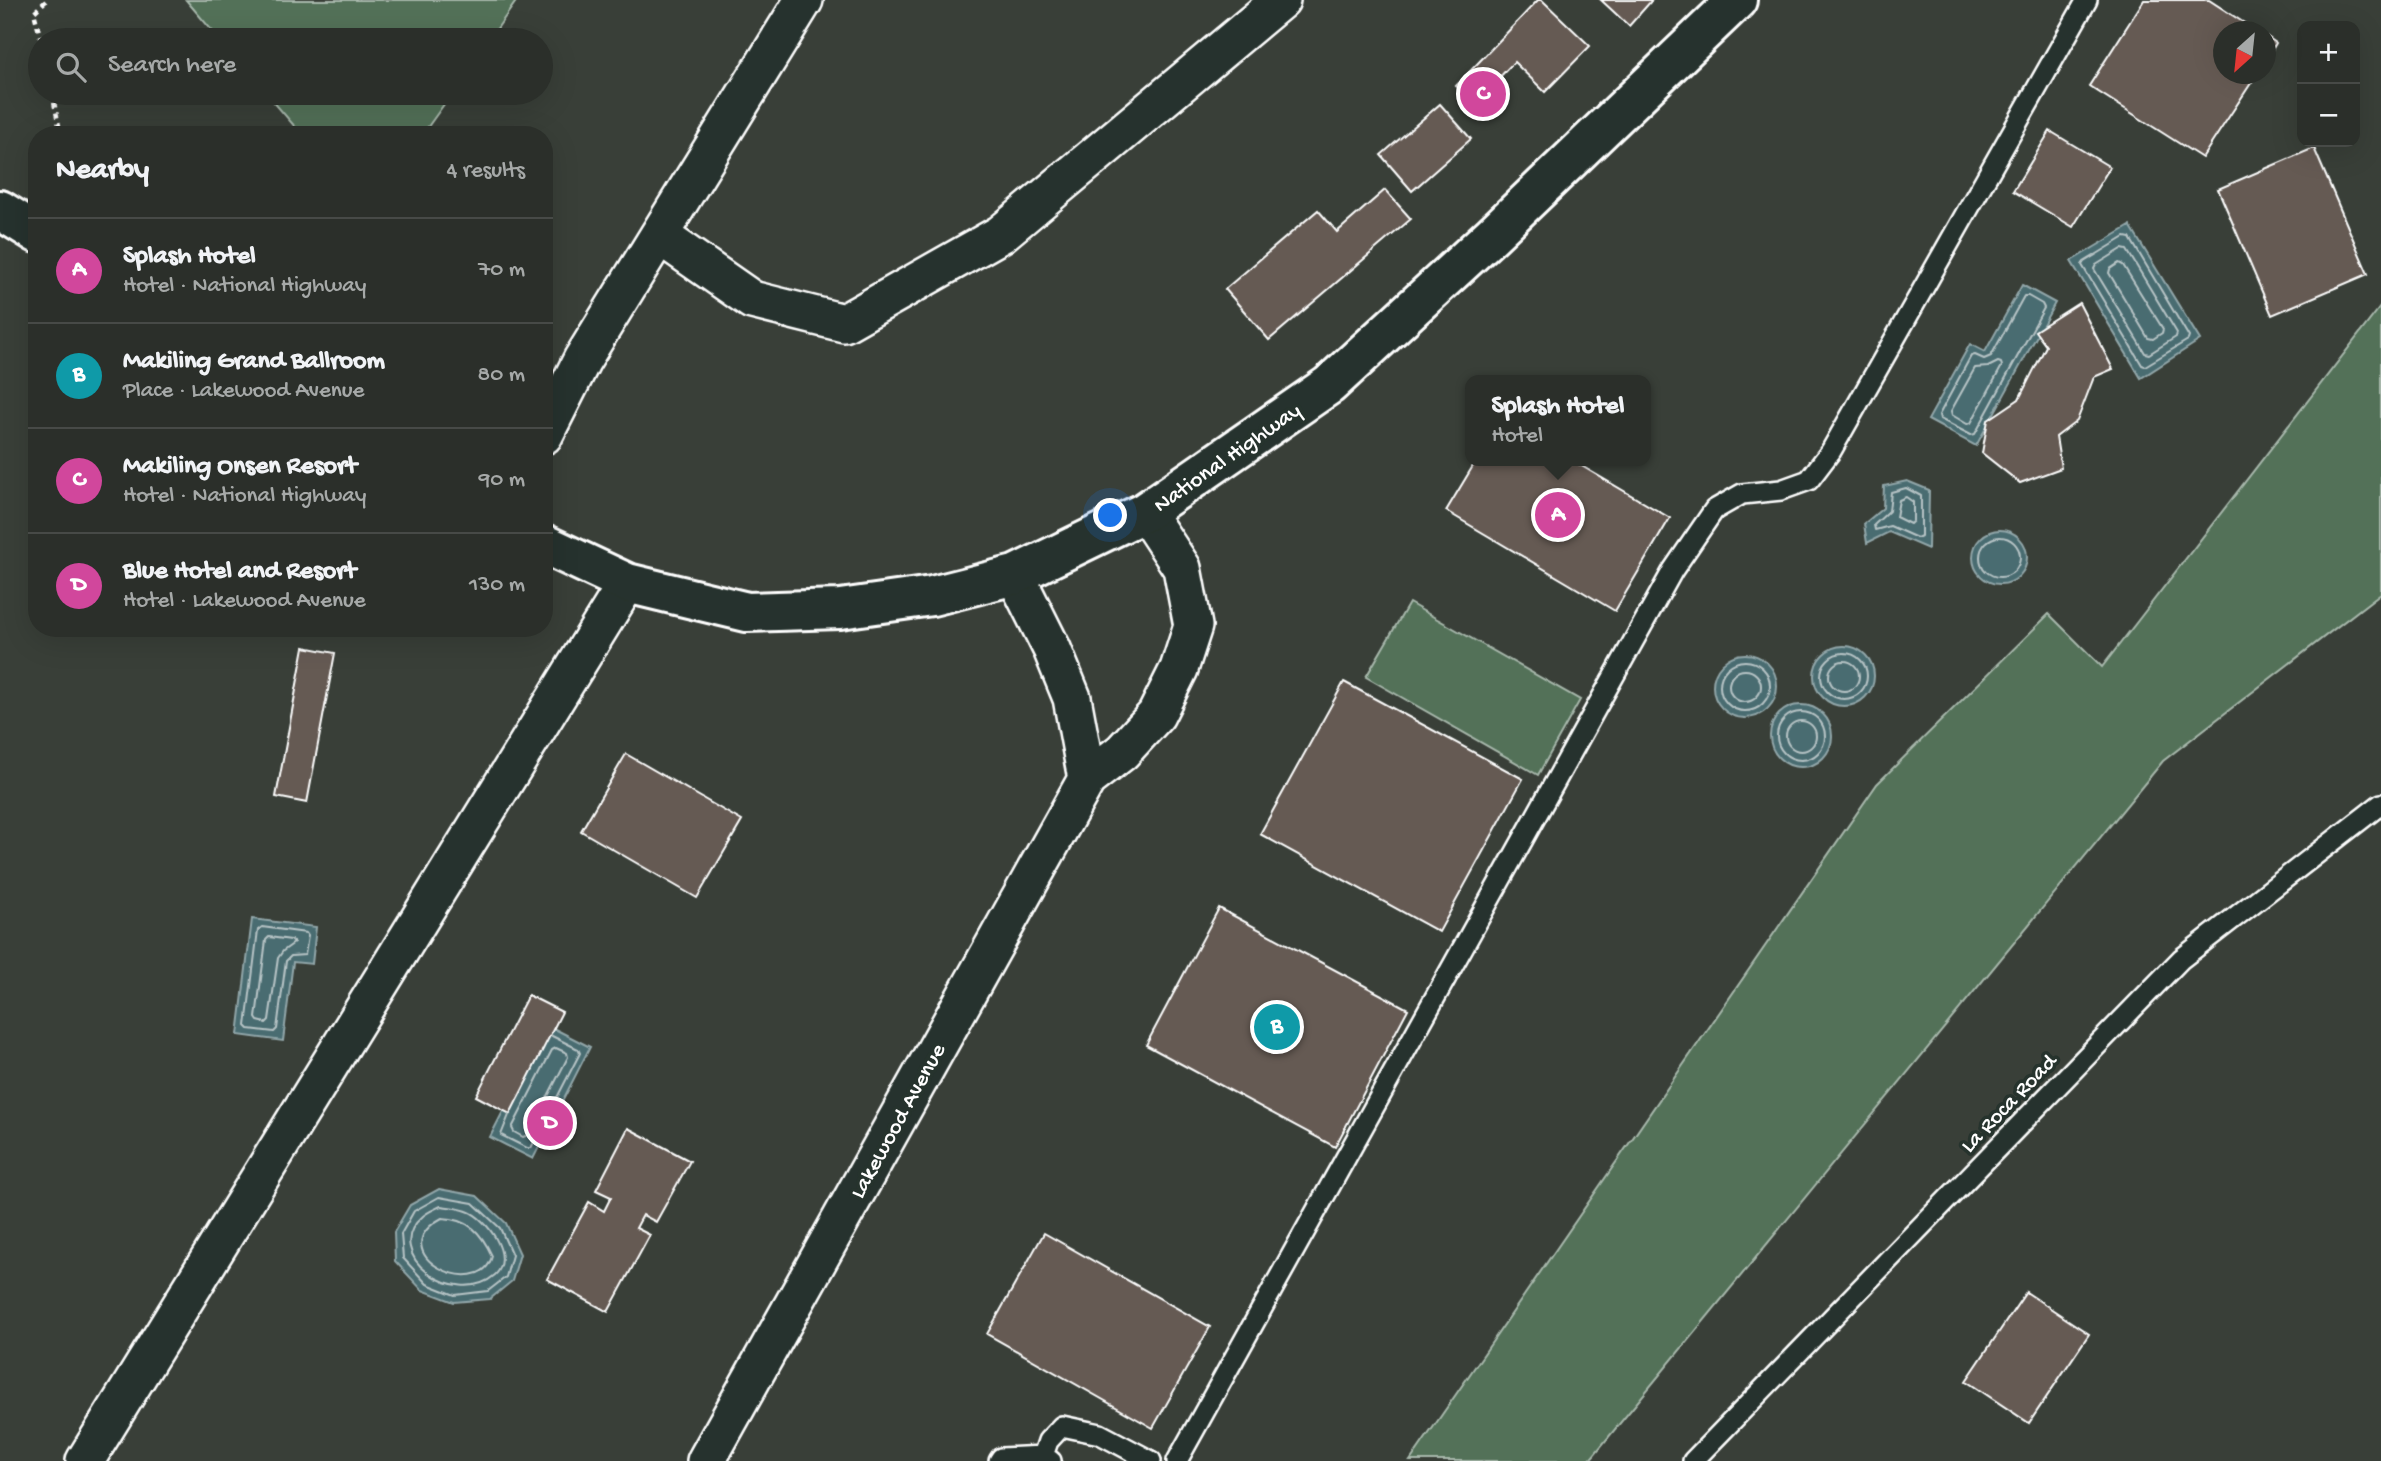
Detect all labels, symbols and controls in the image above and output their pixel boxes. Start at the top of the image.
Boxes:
north arrow [2213,21,2276,84]
map controls [2297,21,2360,147]
button: + [2297,21,2360,84]
search box [28,28,553,105]
icon: search [52,48,90,86]
text: Search here [108,51,236,82]
pin: C [1460,68,1506,120]
button: − [2297,84,2360,147]
text: Nearby [56,154,149,189]
text: 4 results [446,158,525,185]
text: Splash Hotel [123,242,256,273]
text: A [72,257,86,284]
text: 70 m [478,257,525,284]
text: Hotel · National Highway [123,273,366,300]
text: Makiling Grand Ballroom [123,347,385,378]
text: B [73,362,85,389]
text: 80 m [478,362,525,389]
popup [1465,375,1651,466]
text: Place · Lakewood Avenue [123,378,364,405]
text: Splash Hotel [1492,392,1624,423]
street label: National Highway [1149,398,1307,520]
text: Hotel [1492,423,1543,450]
text: Makiling Onsen Resort [123,452,357,483]
text: C [73,467,85,494]
text: 90 m [479,467,525,494]
text: Hotel · National Highway [123,483,366,510]
pin: A [1535,489,1581,541]
your location [1093,498,1127,532]
text: Blue Hotel and Resort [123,557,356,588]
text: D [72,572,87,599]
text: 130 m [469,572,525,599]
text: Hotel · Lakewood Avenue [123,588,366,615]
pin: B [1254,1001,1300,1053]
street label: Lakewood Avenue [845,1038,953,1204]
street label: La Roca Road [1956,1048,2064,1159]
pin: D [527,1097,573,1149]

